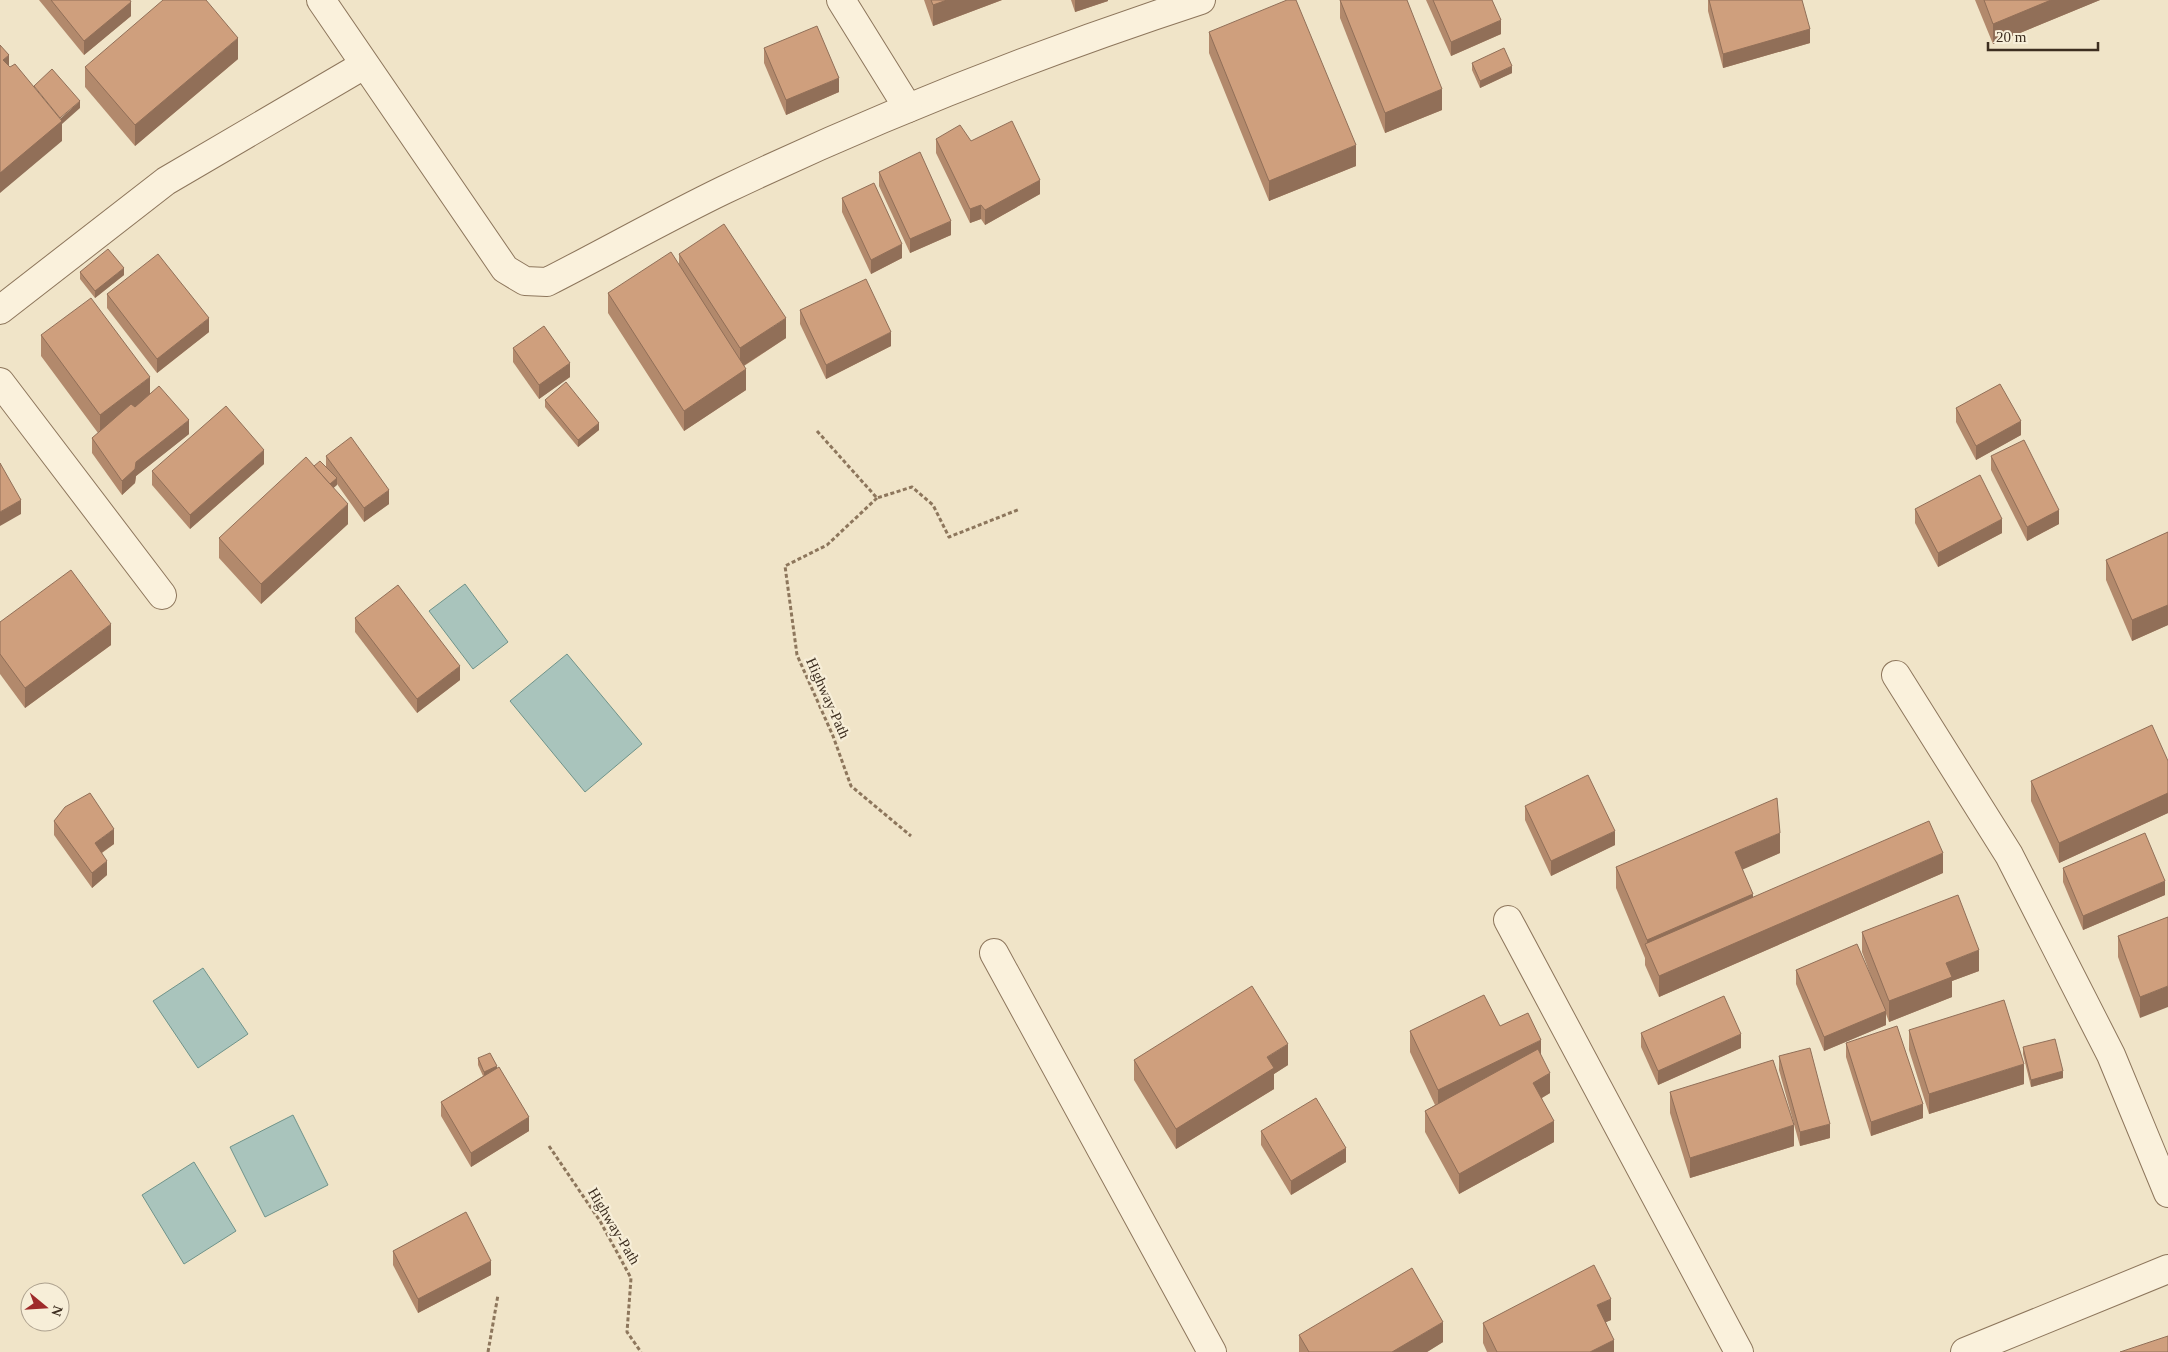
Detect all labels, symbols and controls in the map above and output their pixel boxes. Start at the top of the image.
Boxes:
scale bar [1988,20,2098,52]
text: 20 m [1996,29,2027,45]
street label: Highway-Path [803,655,853,741]
street label: Highway-Path [585,1185,643,1268]
north arrow [20,1282,70,1332]
text: N [48,1304,66,1318]

